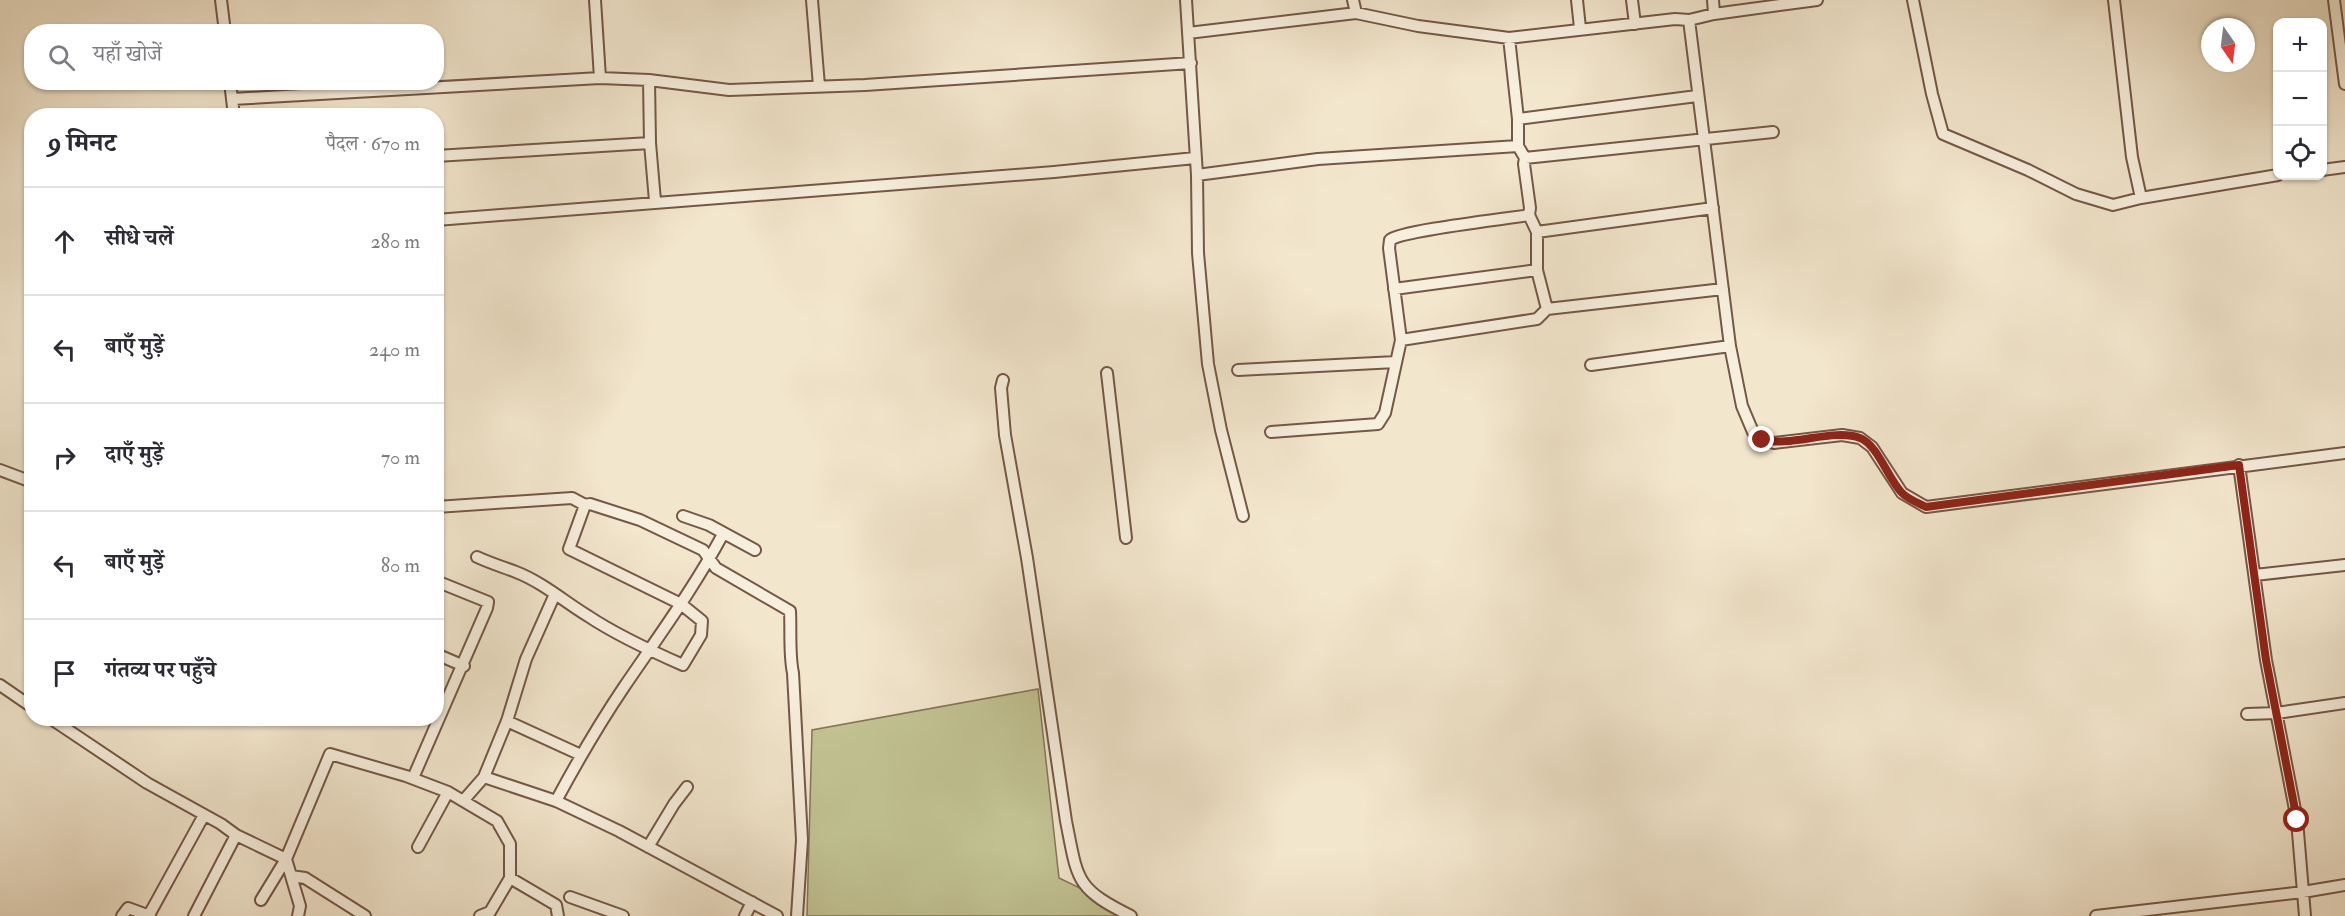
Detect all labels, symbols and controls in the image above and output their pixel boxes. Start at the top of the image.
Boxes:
north arrow [2201,18,2255,72]
map controls [2273,18,2327,180]
button: + [2273,18,2327,72]
search box [24,24,444,90]
text: यहाँ खोजें [93,40,162,68]
icon: search [45,41,78,74]
button: − [2273,72,2327,126]
button: locate [2273,126,2327,180]
text: 9 मिनट [48,127,116,159]
text: पैदल · 670 m [326,131,420,156]
text: सीधे चलें [105,224,173,252]
icon: ahead [48,225,81,258]
text: 280 m [370,229,420,254]
text: बाएँ मुड़ें [105,332,164,360]
icon: left [48,333,81,366]
text: 240 m [369,337,420,362]
route end [1748,426,1774,452]
text: दाएँ मुड़ें [105,440,164,468]
icon: right [48,441,81,474]
text: 70 m [381,445,420,470]
text: बाएँ मुड़ें [105,548,164,576]
icon: left [48,549,81,582]
text: 80 m [381,553,420,578]
text: गंतव्य पर पहुँचे [105,656,216,684]
icon: arrive [48,657,81,690]
route start [2283,806,2309,832]

